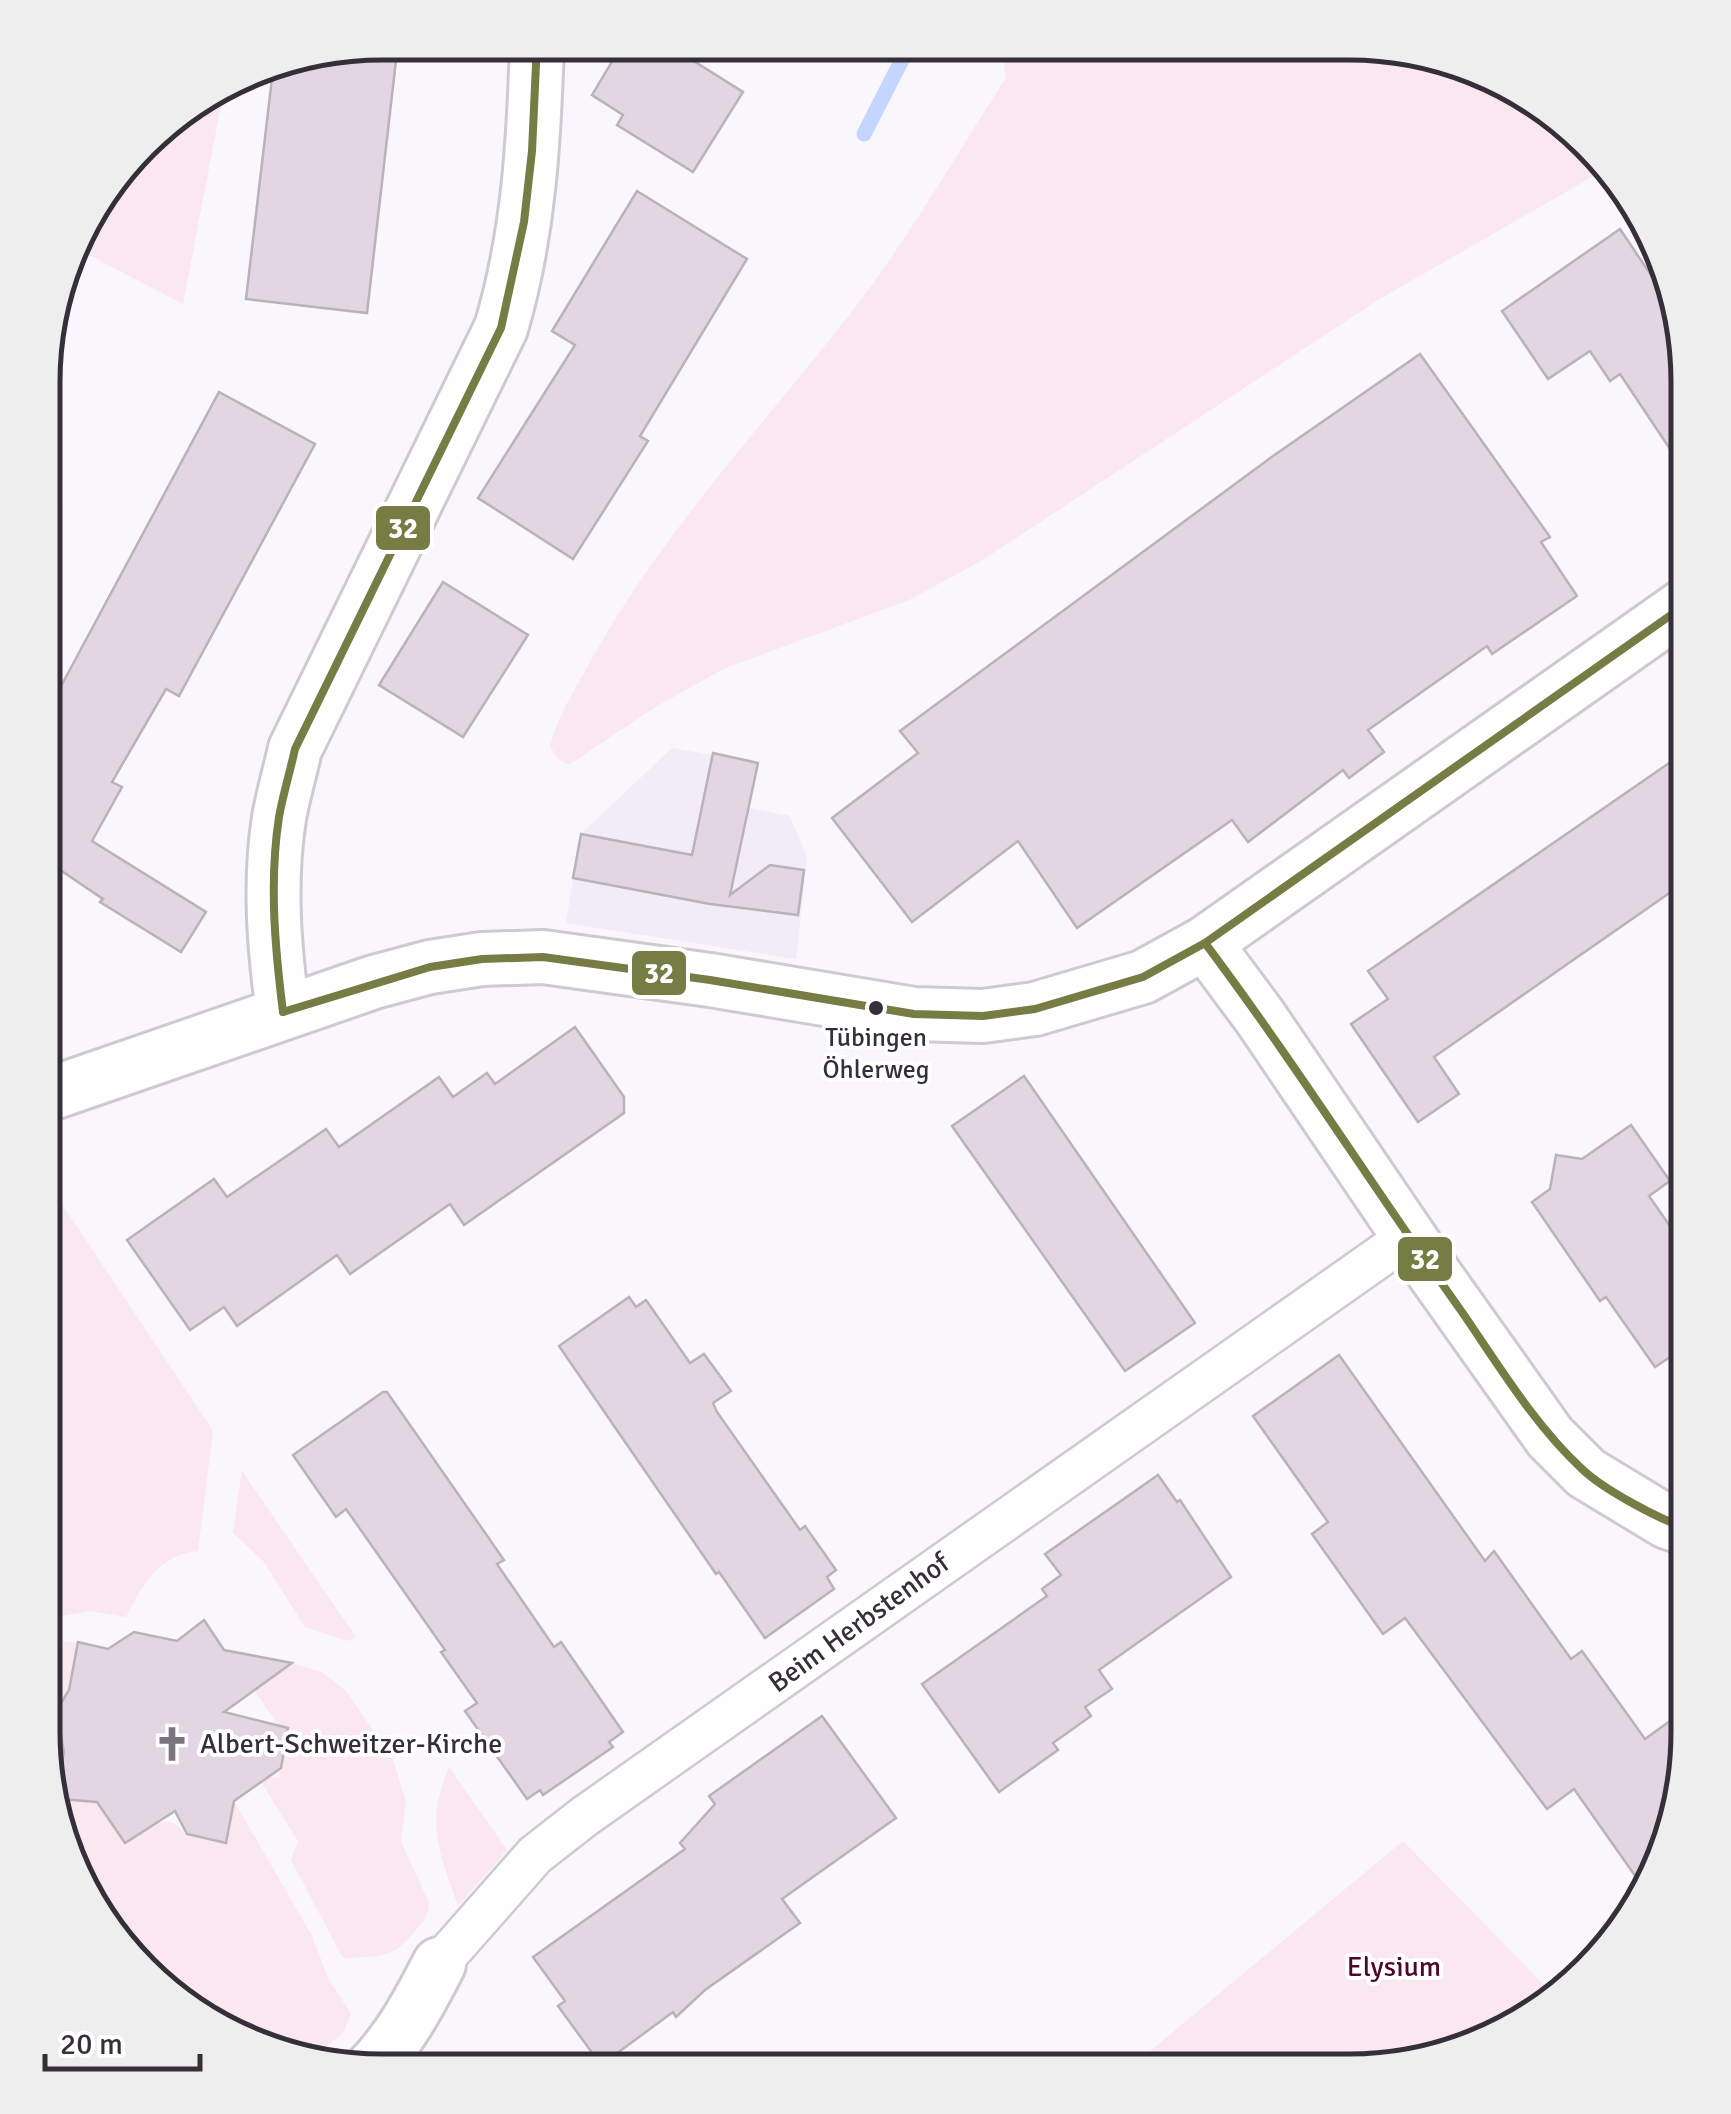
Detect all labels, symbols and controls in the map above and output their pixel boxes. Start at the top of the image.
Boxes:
line badge: 32 [374,504,432,552]
text: 32 [388,512,418,546]
line badge: 32 [630,949,688,997]
text: 32 [644,957,674,991]
marker: Tübingen Öhlerweg [866,998,886,1018]
place label: Tübingen Öhlerweg [823,1022,929,1086]
line badge: 32 [1396,1235,1454,1283]
text: 32 [1410,1243,1440,1277]
street label: Beim Herbstenhof [762,1545,957,1700]
church icon: Albert-Schweitzer-Kirche [153,1725,191,1763]
place label: Albert-Schweitzer-Kirche [200,1727,502,1761]
park label: Elysium [1347,1950,1441,1984]
scale bar [45,2009,200,2071]
text: 20 m [60,2026,123,2063]

